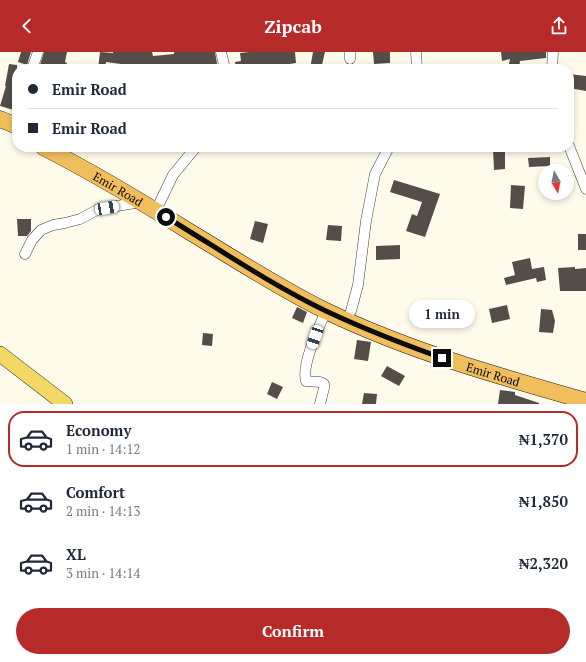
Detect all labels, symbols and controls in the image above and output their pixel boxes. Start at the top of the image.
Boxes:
text: Zipcab [264,14,322,38]
icon: back [16,15,38,37]
icon: share [548,15,570,37]
text: Emir Road [52,79,127,99]
text: Emir Road [52,118,127,138]
north arrow [538,164,574,200]
map controls [538,164,574,200]
street label: Emir Road [91,168,146,209]
car [94,200,120,216]
route start [157,208,175,226]
callout: 1 min [409,300,475,328]
text: 1 min [424,305,460,323]
car [305,324,325,350]
route end [433,349,451,367]
street label: Emir Road [465,359,522,389]
text: Economy [66,420,131,440]
icon: car [18,421,54,457]
text: ₦1,370 [519,429,568,449]
text: 1 min · 14:12 [66,440,140,458]
text: Comfort [66,482,125,502]
icon: car [18,483,54,519]
text: ₦1,850 [519,491,568,511]
text: 2 min · 14:13 [66,502,140,520]
text: XL [66,544,86,564]
icon: car [18,545,54,581]
text: ₦2,320 [519,553,568,573]
text: 3 min · 14:14 [66,564,140,582]
button: Confirm [16,608,570,654]

